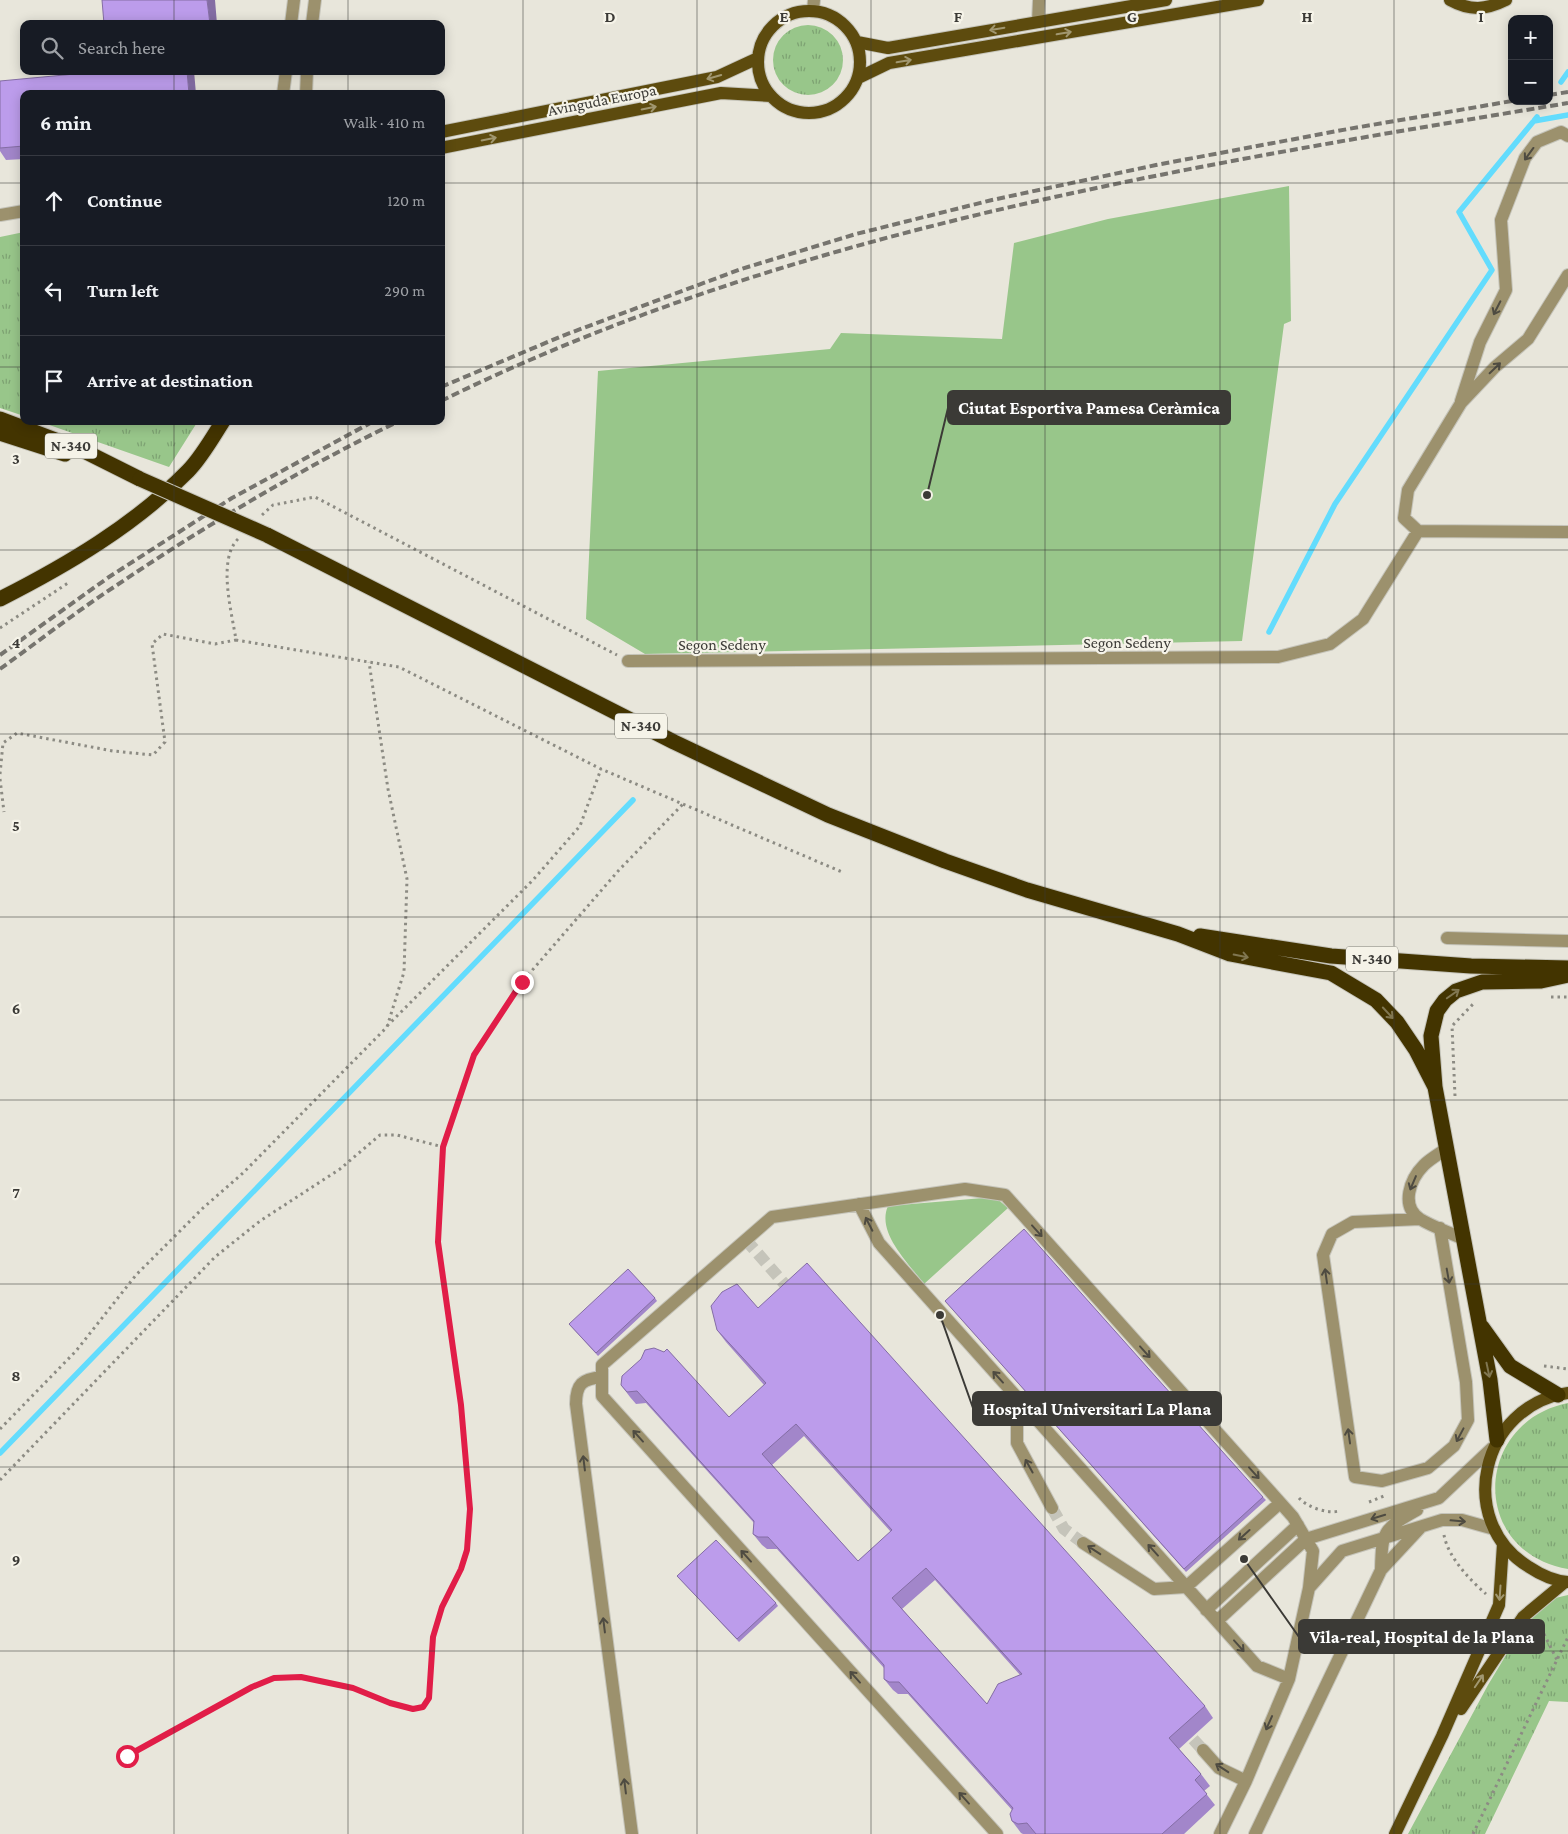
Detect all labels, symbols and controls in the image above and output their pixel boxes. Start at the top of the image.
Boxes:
text: D [604,8,616,25]
text: E [779,8,789,25]
text: F [954,8,963,25]
text: G [1127,8,1137,25]
text: H [1302,8,1313,25]
text: I [1478,8,1484,25]
map controls [1508,15,1553,105]
button: + [1508,15,1553,60]
search box [20,20,445,75]
one-way arrow [989,25,1005,35]
one-way arrow [1055,28,1071,38]
icon: search [38,34,66,62]
text: Search here [78,37,165,58]
one-way arrow [895,55,911,65]
button: − [1508,60,1553,105]
one-way arrow [706,73,722,83]
street label: Avinguda Europa [546,81,658,120]
one-way arrow [640,102,656,112]
text: 6 min [40,111,91,135]
text: Walk · 410 m [344,114,425,131]
one-way arrow [481,134,497,143]
one-way arrow [1524,147,1534,161]
icon: ahead [40,187,68,215]
text: Continue [87,190,162,211]
text: 120 m [387,192,425,209]
icon: left [40,277,68,305]
text: Turn left [87,280,159,301]
text: 290 m [384,282,425,299]
one-way arrow [1492,300,1501,315]
one-way arrow [1488,362,1501,374]
icon: arrive [40,367,68,395]
text: Arrive at destination [87,370,253,391]
callout: Ciutat Esportiva Pamesa Ceràmica [948,391,1230,424]
text: Ciutat Esportiva Pamesa Ceràmica [958,398,1220,418]
road number: N-340 [45,434,97,458]
text: 3 [12,450,20,467]
text: 4 [12,634,21,651]
street label: Segon Sedeny [1083,634,1171,652]
street label: Segon Sedeny [678,636,766,654]
road number: N-340 [615,714,667,738]
text: 5 [12,817,20,834]
road number: N-340 [1346,946,1398,972]
one-way arrow [1232,952,1248,961]
route end [511,971,534,994]
one-way arrow [1446,989,1460,999]
text: 6 [12,1000,20,1017]
one-way arrow [1382,1007,1394,1019]
one-way arrow [1408,1175,1417,1190]
text: 7 [12,1184,20,1201]
one-way arrow [864,1216,874,1231]
one-way arrow [1031,1224,1043,1237]
one-way arrow [1444,1267,1454,1283]
one-way arrow [1320,1268,1330,1284]
one-way arrow [1139,1346,1151,1359]
one-way arrow [1484,1361,1493,1377]
text: 8 [11,1367,21,1384]
one-way arrow [993,1370,1004,1383]
callout: Hospital Universitari La Plana [973,1392,1221,1425]
text: Hospital Universitari La Plana [983,1399,1211,1419]
one-way arrow [1455,1427,1465,1442]
one-way arrow [632,1429,643,1442]
one-way arrow [1344,1429,1354,1445]
one-way arrow [578,1456,588,1472]
one-way arrow [1024,1458,1034,1473]
one-way arrow [1248,1467,1259,1480]
one-way arrow [1371,1512,1387,1522]
one-way arrow [1450,1516,1466,1525]
one-way arrow [1237,1529,1250,1541]
one-way arrow [1148,1544,1159,1557]
one-way arrow [1088,1545,1102,1555]
one-way arrow [741,1550,752,1563]
text: 9 [12,1551,20,1568]
one-way arrow [1495,1584,1504,1600]
one-way arrow [599,1617,609,1633]
callout: Vila-real, Hospital de la Plana [1299,1620,1544,1653]
text: Vila-real, Hospital de la Plana [1309,1627,1534,1647]
one-way arrow [1233,1639,1245,1652]
one-way arrow [849,1671,861,1684]
one-way arrow [1474,1674,1484,1688]
one-way arrow [1264,1715,1273,1730]
route start [116,1745,139,1768]
one-way arrow [1215,1763,1229,1773]
one-way arrow [620,1778,630,1794]
one-way arrow [958,1791,970,1804]

